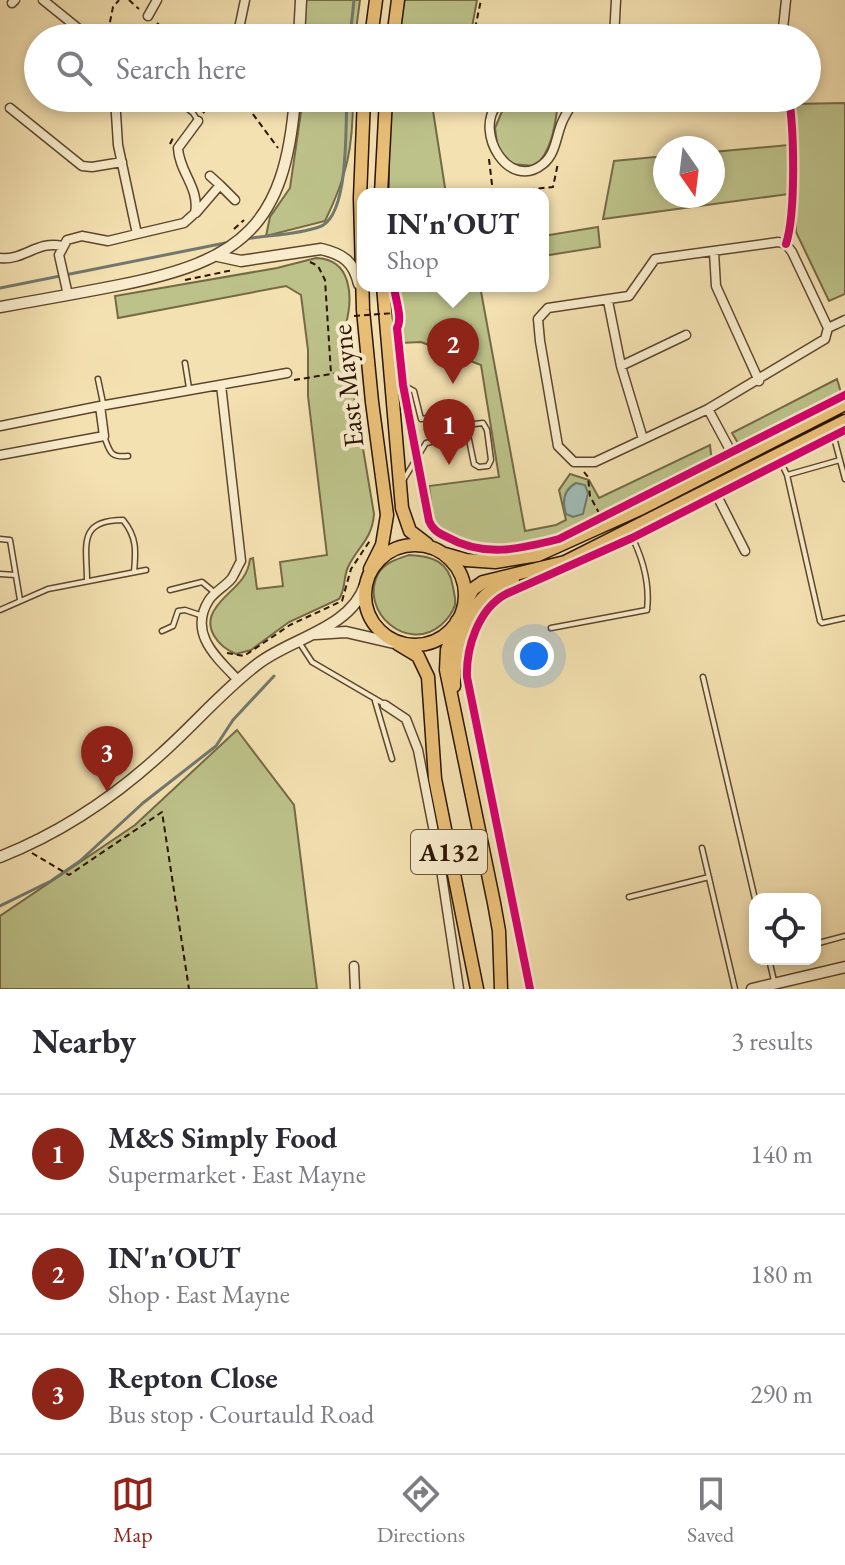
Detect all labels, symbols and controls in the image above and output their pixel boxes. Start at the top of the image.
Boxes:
search box [24,24,821,112]
icon: search [52,46,96,90]
text: Search here [116,49,246,88]
north arrow [653,136,725,208]
popup [357,188,549,292]
text: IN'n'OUT [387,204,519,243]
text: Shop [387,243,439,277]
pin: 2 [427,318,479,384]
street label: East Mayne [323,323,371,449]
pin: 1 [423,399,475,465]
your location [514,636,554,676]
pin: 3 [81,726,133,792]
road number: A132 [411,830,487,874]
map controls [749,893,821,965]
button: locate [749,893,821,965]
text: Nearby [32,1019,136,1063]
text: 3 results [732,1024,813,1058]
text: M&S Simply Food [108,1118,337,1157]
text: 1 [51,1137,65,1171]
text: 140 m [750,1137,813,1171]
text: Supermarket · East Mayne [108,1157,366,1191]
text: IN'n'OUT [108,1238,240,1277]
text: 2 [51,1257,65,1291]
text: 180 m [750,1257,813,1291]
text: Shop · East Mayne [108,1277,290,1311]
text: Repton Close [108,1358,278,1397]
text: 3 [51,1377,65,1411]
text: 290 m [750,1377,813,1411]
text: Bus stop · Courtauld Road [108,1397,374,1431]
tab: Map [111,1472,155,1549]
tab: Directions [377,1472,465,1549]
tab: Saved [687,1472,734,1549]

